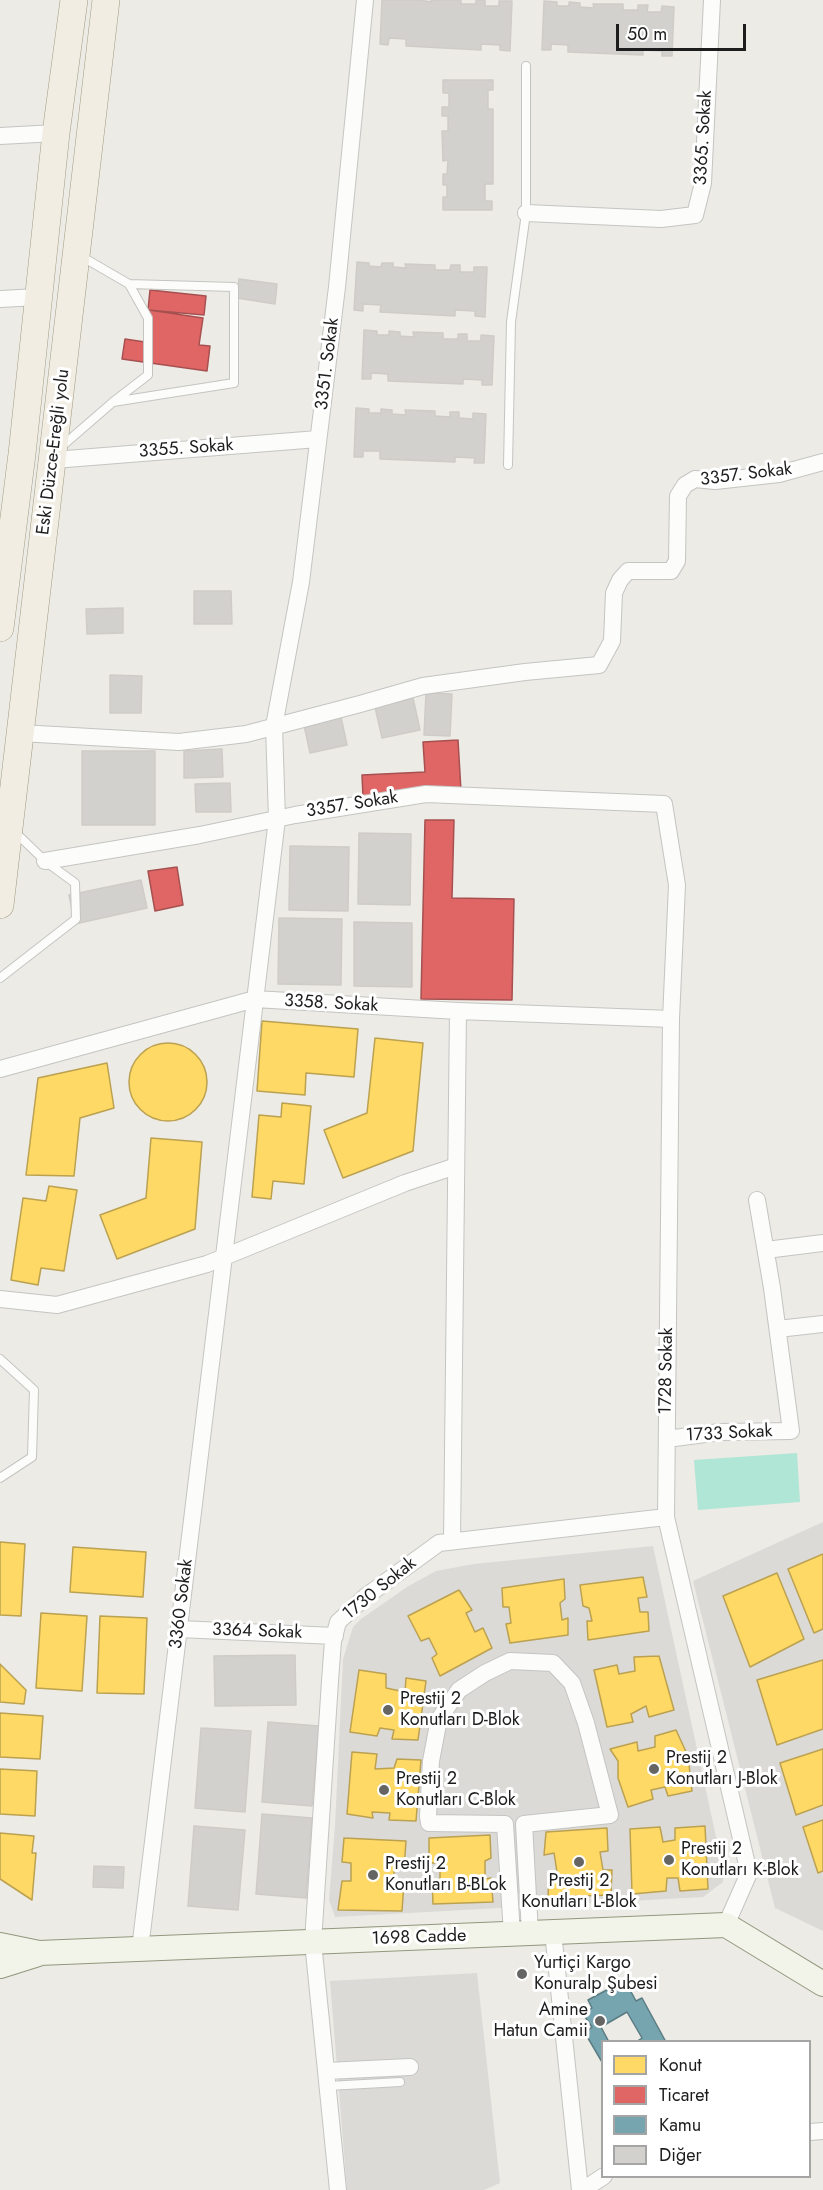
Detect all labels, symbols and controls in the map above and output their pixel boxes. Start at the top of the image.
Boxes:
scale bar [619,12,750,50]
text: 50 m [627,21,667,47]
street label: 3365. Sokak [691,90,717,186]
street label: 3351. Sokak [312,317,344,411]
street label: Eski Düzce-Ereğli yolu [33,368,75,536]
street label: 3355. Sokak [138,435,234,463]
street label: 3357. Sokak [699,459,793,491]
street label: 3357. Sokak [305,787,399,823]
street label: 3358. Sokak [283,991,379,1017]
street label: 1728 Sokak [655,1327,679,1415]
street label: 1733 Sokak [685,1421,773,1447]
street label: 1730 Sokak [339,1553,421,1625]
street label: 3360 Sokak [166,1558,198,1650]
street label: 3364 Sokak [212,1620,302,1644]
place label: Prestij 2 Konutları D-Blok [400,1689,520,1732]
marker: Prestij 2 Konutları D-Blok [381,1703,395,1717]
place label: Prestij 2 Konutları J-Blok [666,1748,778,1790]
marker: Prestij 2 Konutları J-Blok [647,1762,661,1776]
place label: Prestij 2 Konutları C-Blok [396,1769,516,1812]
marker: Prestij 2 Konutları C-Blok [377,1783,391,1797]
place label: Prestij 2 Konutları K-Blok [681,1839,799,1882]
marker: Prestij 2 Konutları K-Blok [662,1853,676,1867]
place label: Prestij 2 Konutları B-BLok [385,1854,506,1896]
marker: Prestij 2 Konutları L-Blok [572,1855,586,1869]
marker: Prestij 2 Konutları B-BLok [366,1868,380,1882]
place label: Prestij 2 Konutları L-Blok [521,1871,637,1914]
street label: 1698 Cadde [371,1926,467,1950]
place label: Yurtiçi Kargo Konuralp Şubesi [534,1953,658,1996]
marker: Yurtiçi Kargo Konuralp Şubesi [515,1967,529,1981]
place label: Amine Hatun Camii [493,2000,588,2042]
marker: Amine Hatun Camii [593,2014,607,2028]
legend [601,2040,811,2178]
text: Konut [659,2052,702,2078]
text: Ticaret [659,2082,709,2108]
text: Kamu [659,2112,701,2138]
text: Diğer [659,2142,702,2168]

